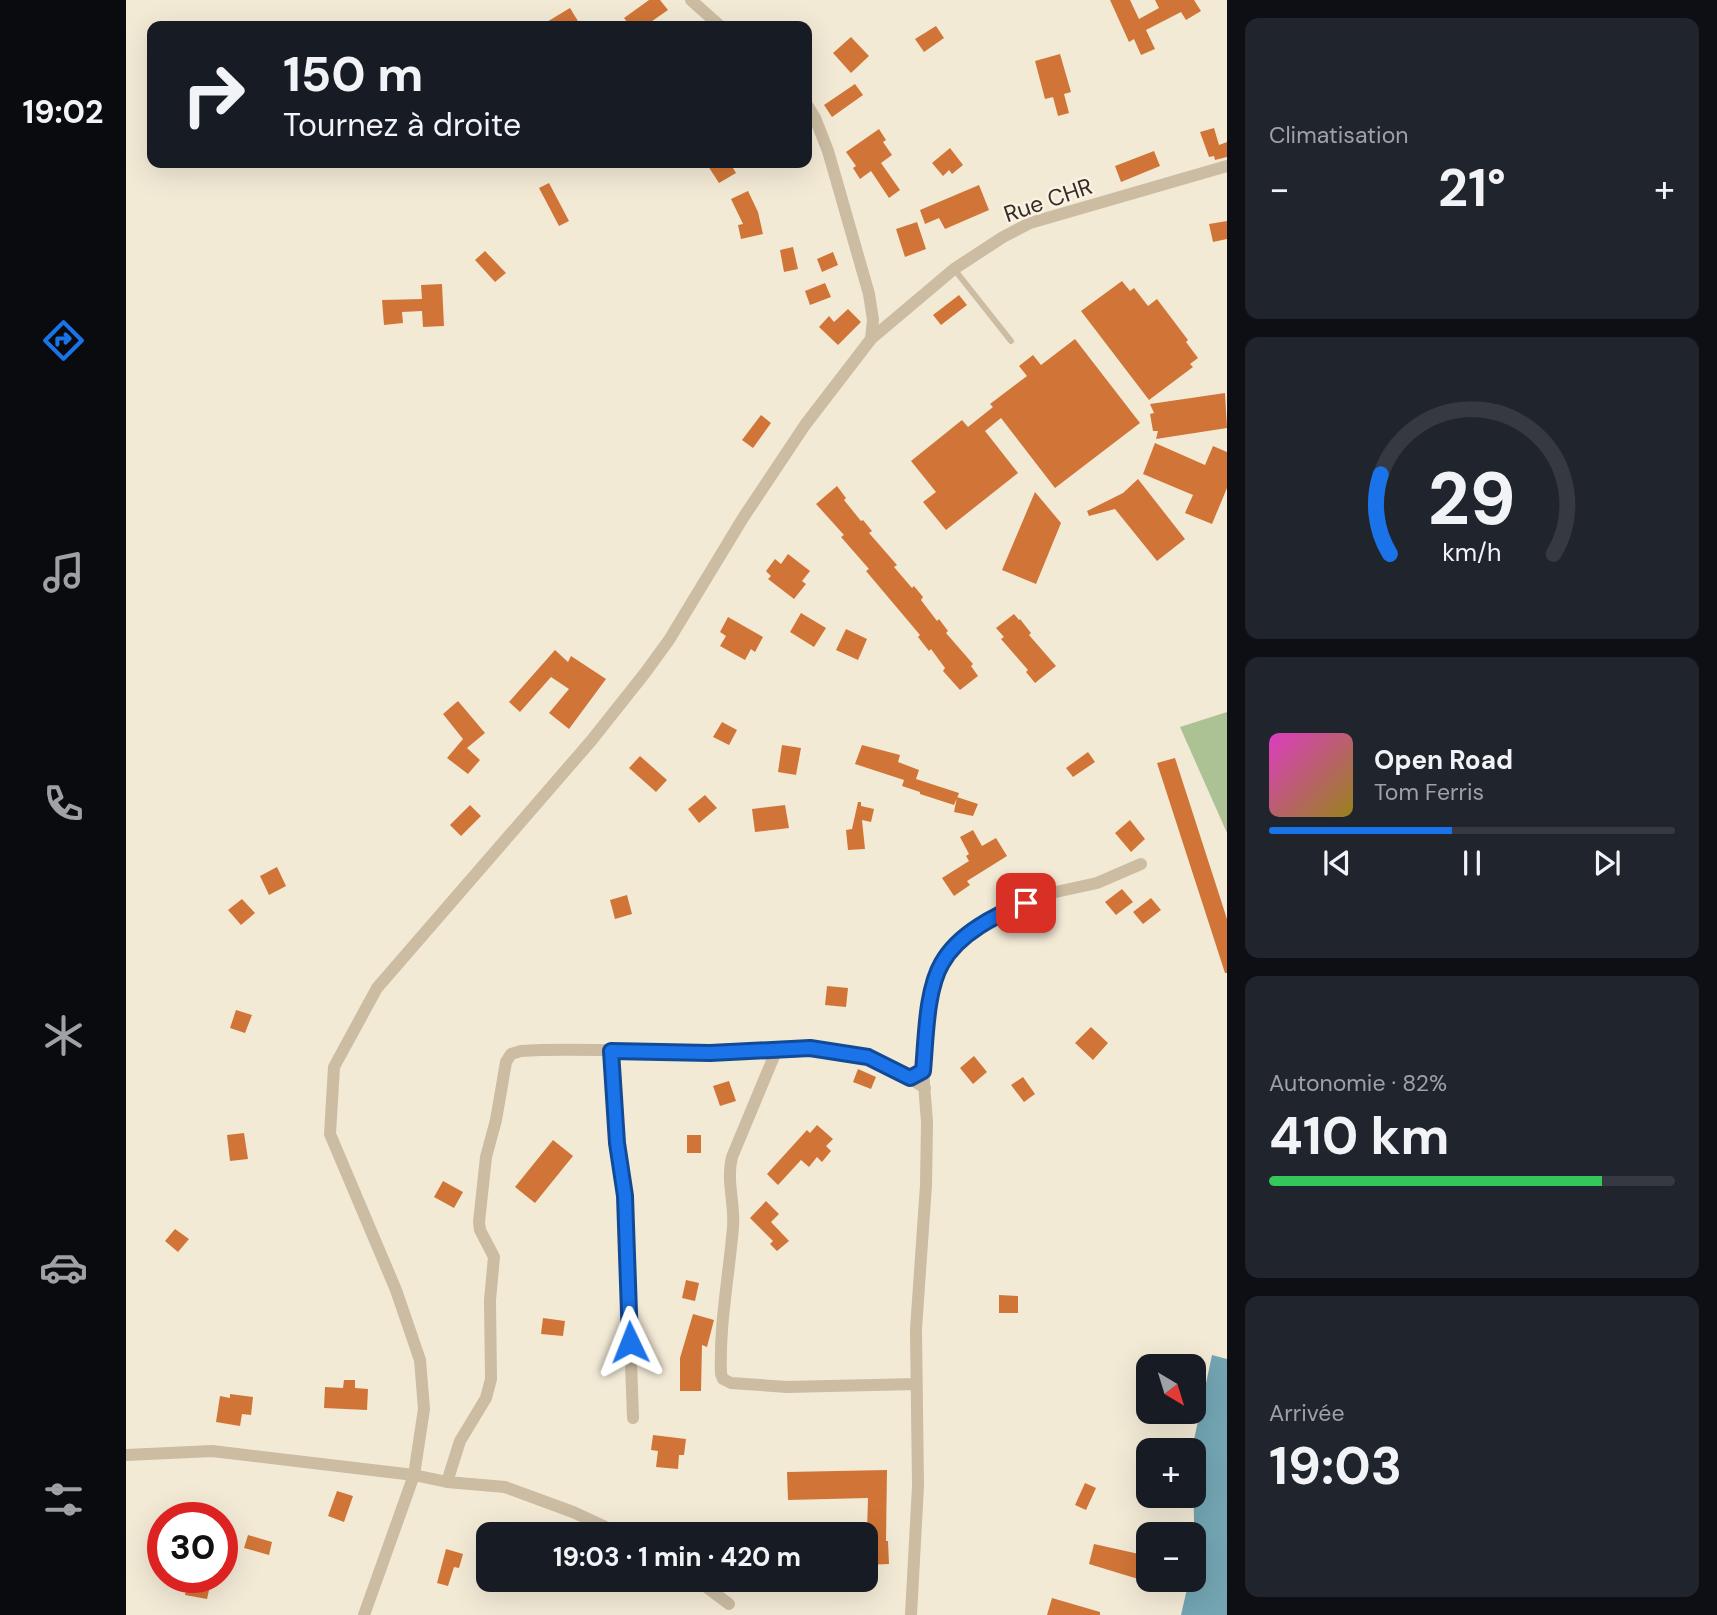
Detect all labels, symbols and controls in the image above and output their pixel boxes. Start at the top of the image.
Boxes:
text: 150 m [283,42,423,106]
icon: right [168,49,259,140]
text: 19:02 [23,91,103,133]
text: Tournez à droite [283,104,521,146]
text: Climatisation [1269,120,1408,150]
text: 21° [1438,154,1506,222]
text: − [1269,164,1290,214]
text: + [1654,164,1675,214]
street label: Rue CHR [1000,171,1096,229]
icon: directions [39,316,88,365]
text: 29 [1428,453,1516,548]
text: km/h [1442,536,1502,569]
icon: music [39,548,88,597]
text: Open Road [1374,743,1513,777]
text: Tom Ferris [1374,777,1484,807]
icon: phone [39,779,88,828]
icon: previous [1318,844,1356,882]
icon: pause [1453,844,1491,882]
icon: next [1588,844,1626,882]
pin [996,873,1056,933]
icon: arrive [1007,884,1045,922]
icon: climate [39,1011,88,1060]
text: Autonomie · 82% [1269,1068,1447,1098]
text: 410 km [1269,1102,1450,1170]
icon: car [39,1243,88,1292]
position arrow [593,1305,667,1379]
north arrow [1136,1354,1206,1424]
map controls [1136,1354,1206,1592]
text: Arrivée [1269,1398,1345,1428]
text: 19:03 [1269,1432,1402,1500]
button: + [1136,1438,1206,1508]
icon: filters [39,1475,88,1524]
speed limit sign: 30 [147,1502,238,1593]
button: − [1136,1522,1206,1592]
text: 19:03 · 1 min · 420 m [553,1540,801,1574]

